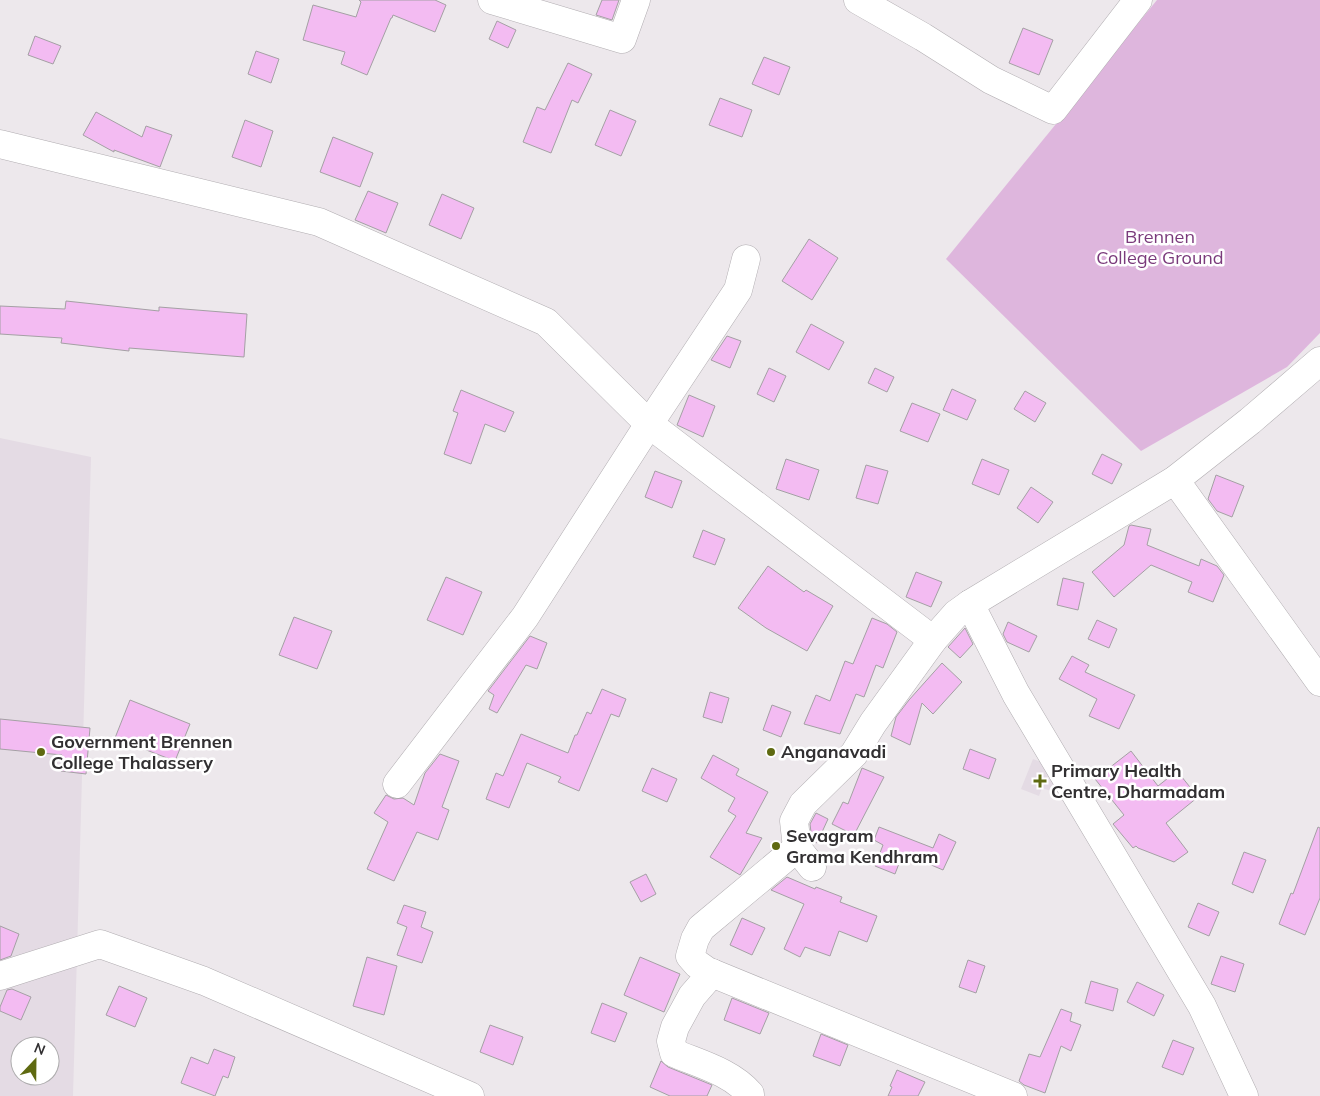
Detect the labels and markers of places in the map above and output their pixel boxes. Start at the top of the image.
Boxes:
place label: Government Brennen College Thalassery [51,730,233,774]
place label: Anganavadi [781,740,886,763]
marker: Government Brennen College Thalassery [35,746,47,758]
marker: Anganavadi [765,746,777,758]
place label: Primary Health Centre, Dharmadam [1051,759,1225,803]
marker: Primary Health Centre, Dharmadam [1033,774,1047,788]
place label: Sevagram Grama Kendhram [786,824,939,868]
marker: Sevagram Grama Kendhram [770,840,782,852]

